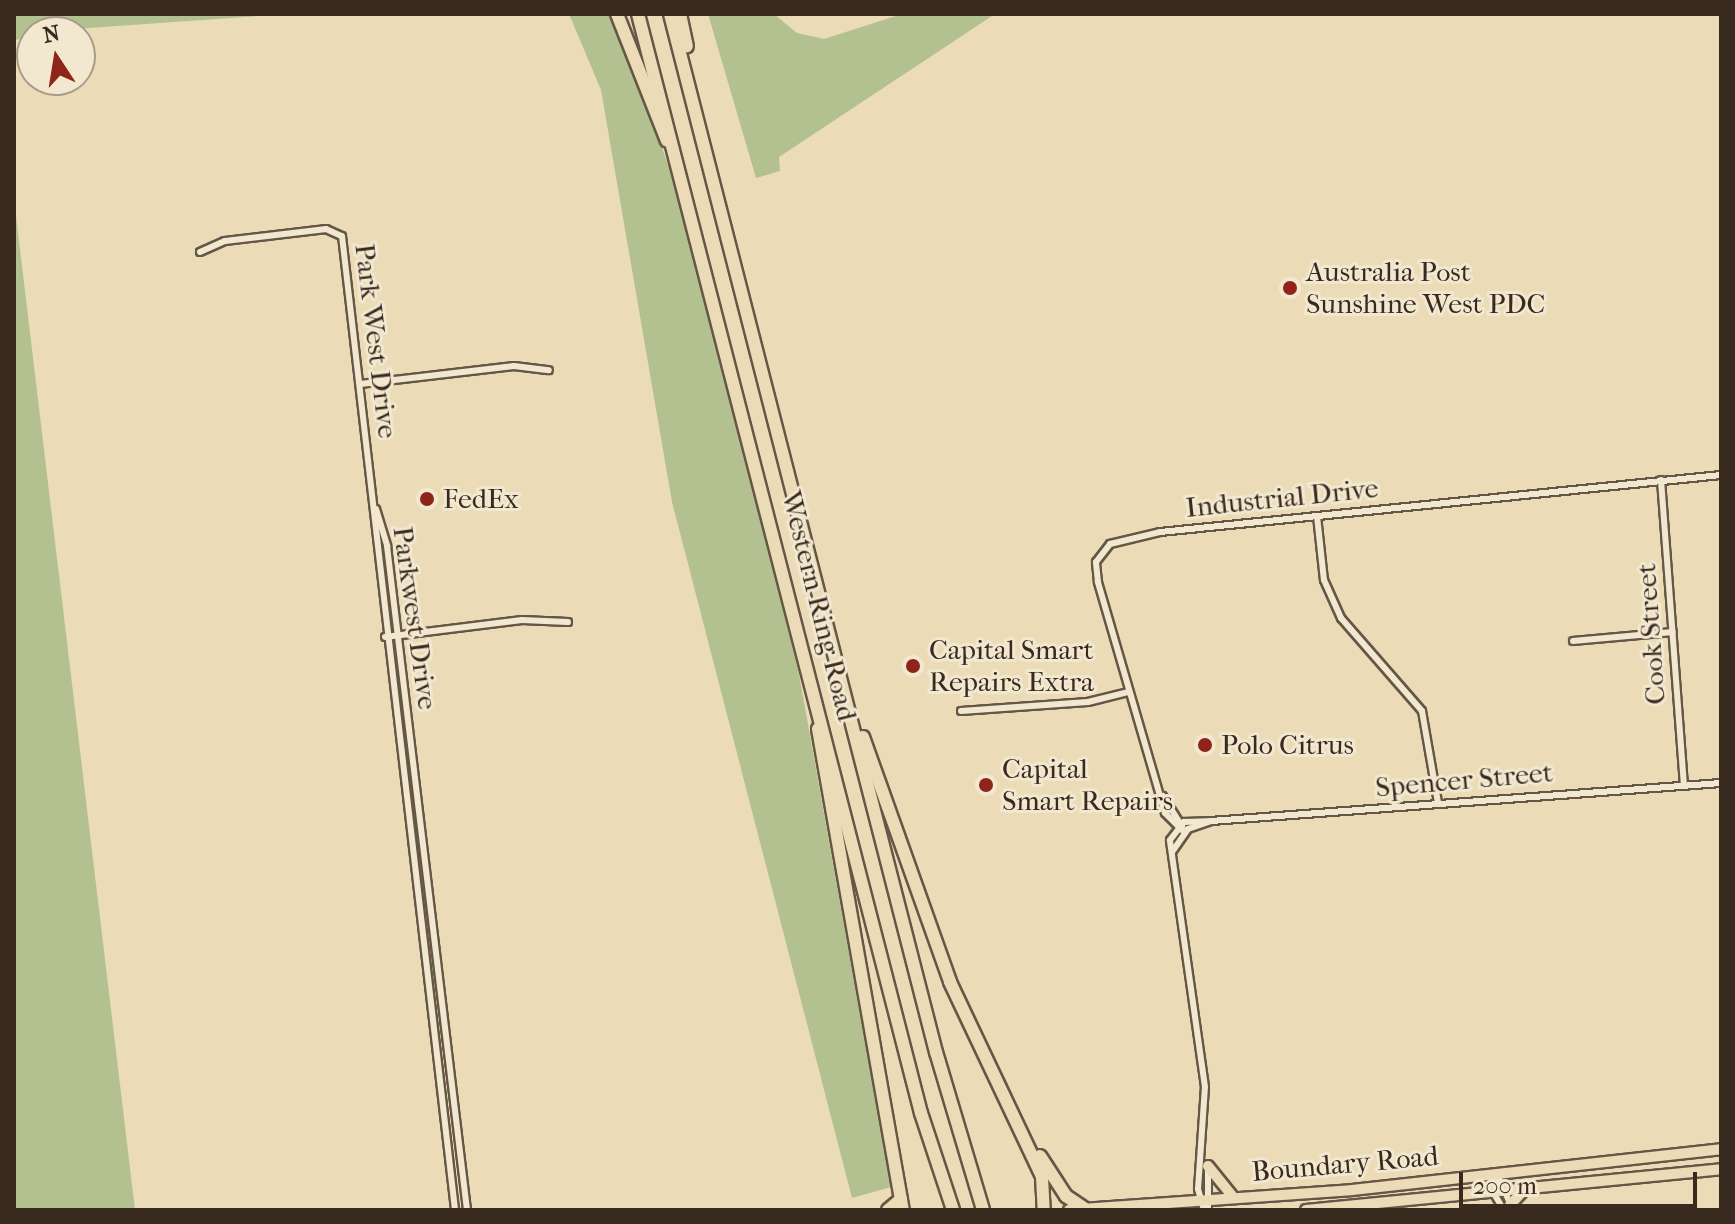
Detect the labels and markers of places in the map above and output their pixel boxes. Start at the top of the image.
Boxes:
place label: Australia Post Sunshine West PDC [1306,255,1545,321]
marker: Australia Post Sunshine West PDC [1281,279,1299,297]
place label: FedEx [443,482,519,516]
marker: FedEx [418,490,436,508]
place label: Capital Smart Repairs Extra [929,633,1094,699]
marker: Capital Smart Repairs Extra [904,657,922,675]
place label: Polo Citrus [1221,728,1354,762]
marker: Polo Citrus [1196,736,1214,754]
place label: Capital Smart Repairs [1002,752,1173,818]
marker: Capital Smart Repairs [977,776,995,794]

